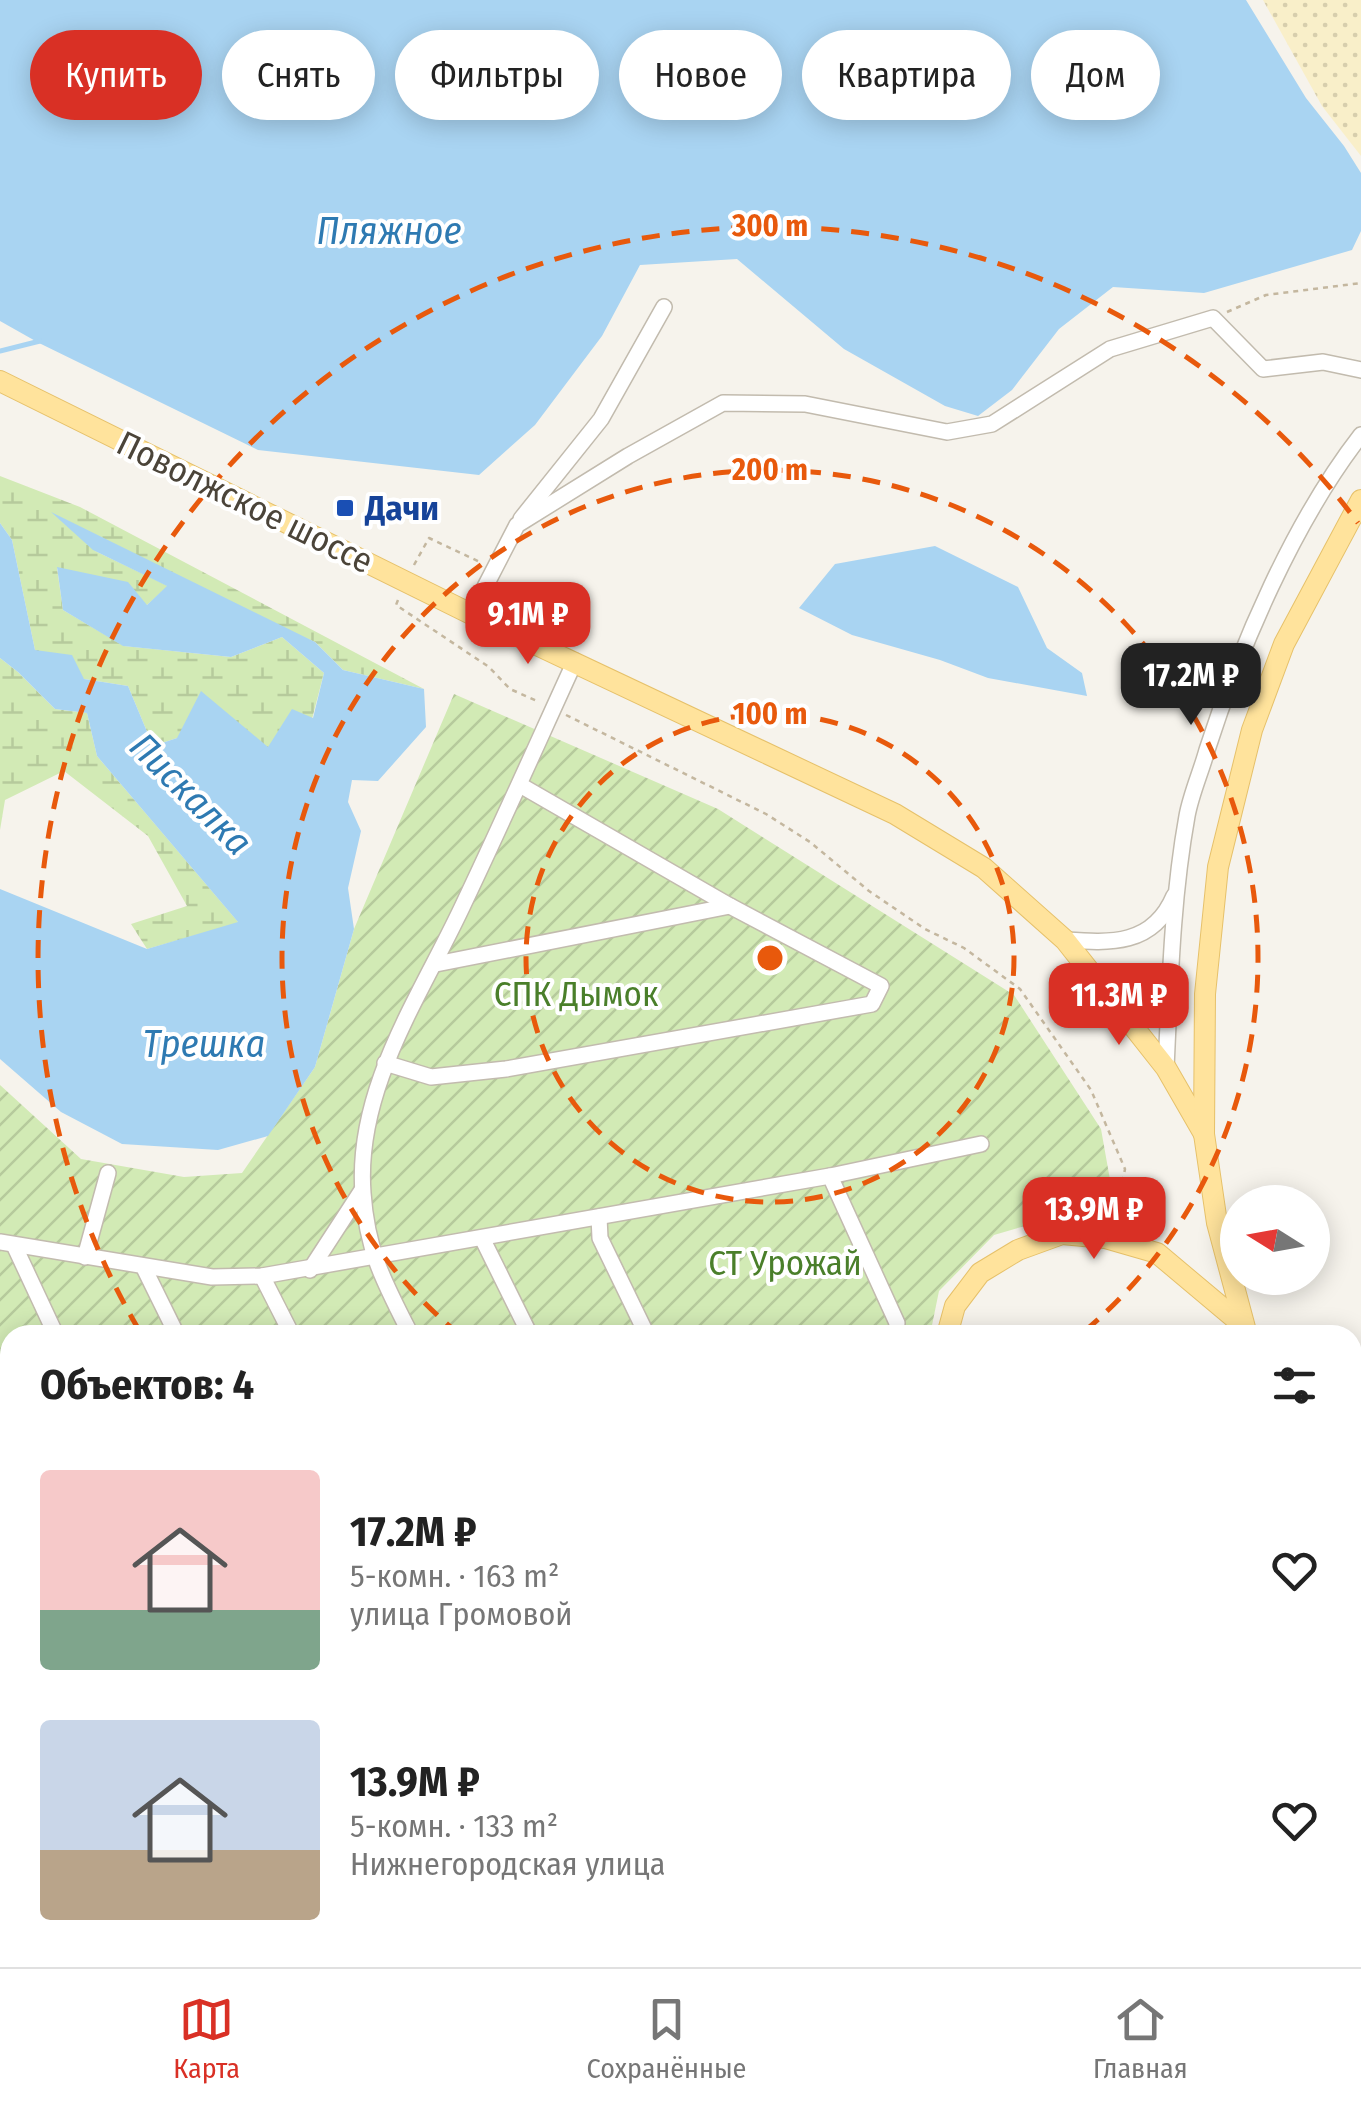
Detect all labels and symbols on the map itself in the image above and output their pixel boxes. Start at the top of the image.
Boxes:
water label: Пляжное [316,208,462,254]
text: 300 m [731,208,808,244]
street label: Поволжское шоссе [110,422,380,582]
text: 200 m [731,452,808,488]
place label: Дачи [364,487,439,529]
marker: Дачи [334,497,356,519]
pin: 9.1M ₽ [447,582,609,667]
pin: 17.2M ₽ [1099,643,1283,728]
text: 100 m [733,696,807,732]
water label: Пискалка [120,723,262,865]
centre of rings [752,940,788,976]
pin: 11.3M ₽ [1027,963,1211,1048]
park label: СПК Дымок [494,973,659,1015]
water label: Трешка [143,1021,265,1067]
pin: 13.9M ₽ [1002,1177,1186,1262]
north arrow [1220,1185,1330,1295]
park label: СТ Урожай [708,1242,862,1284]

